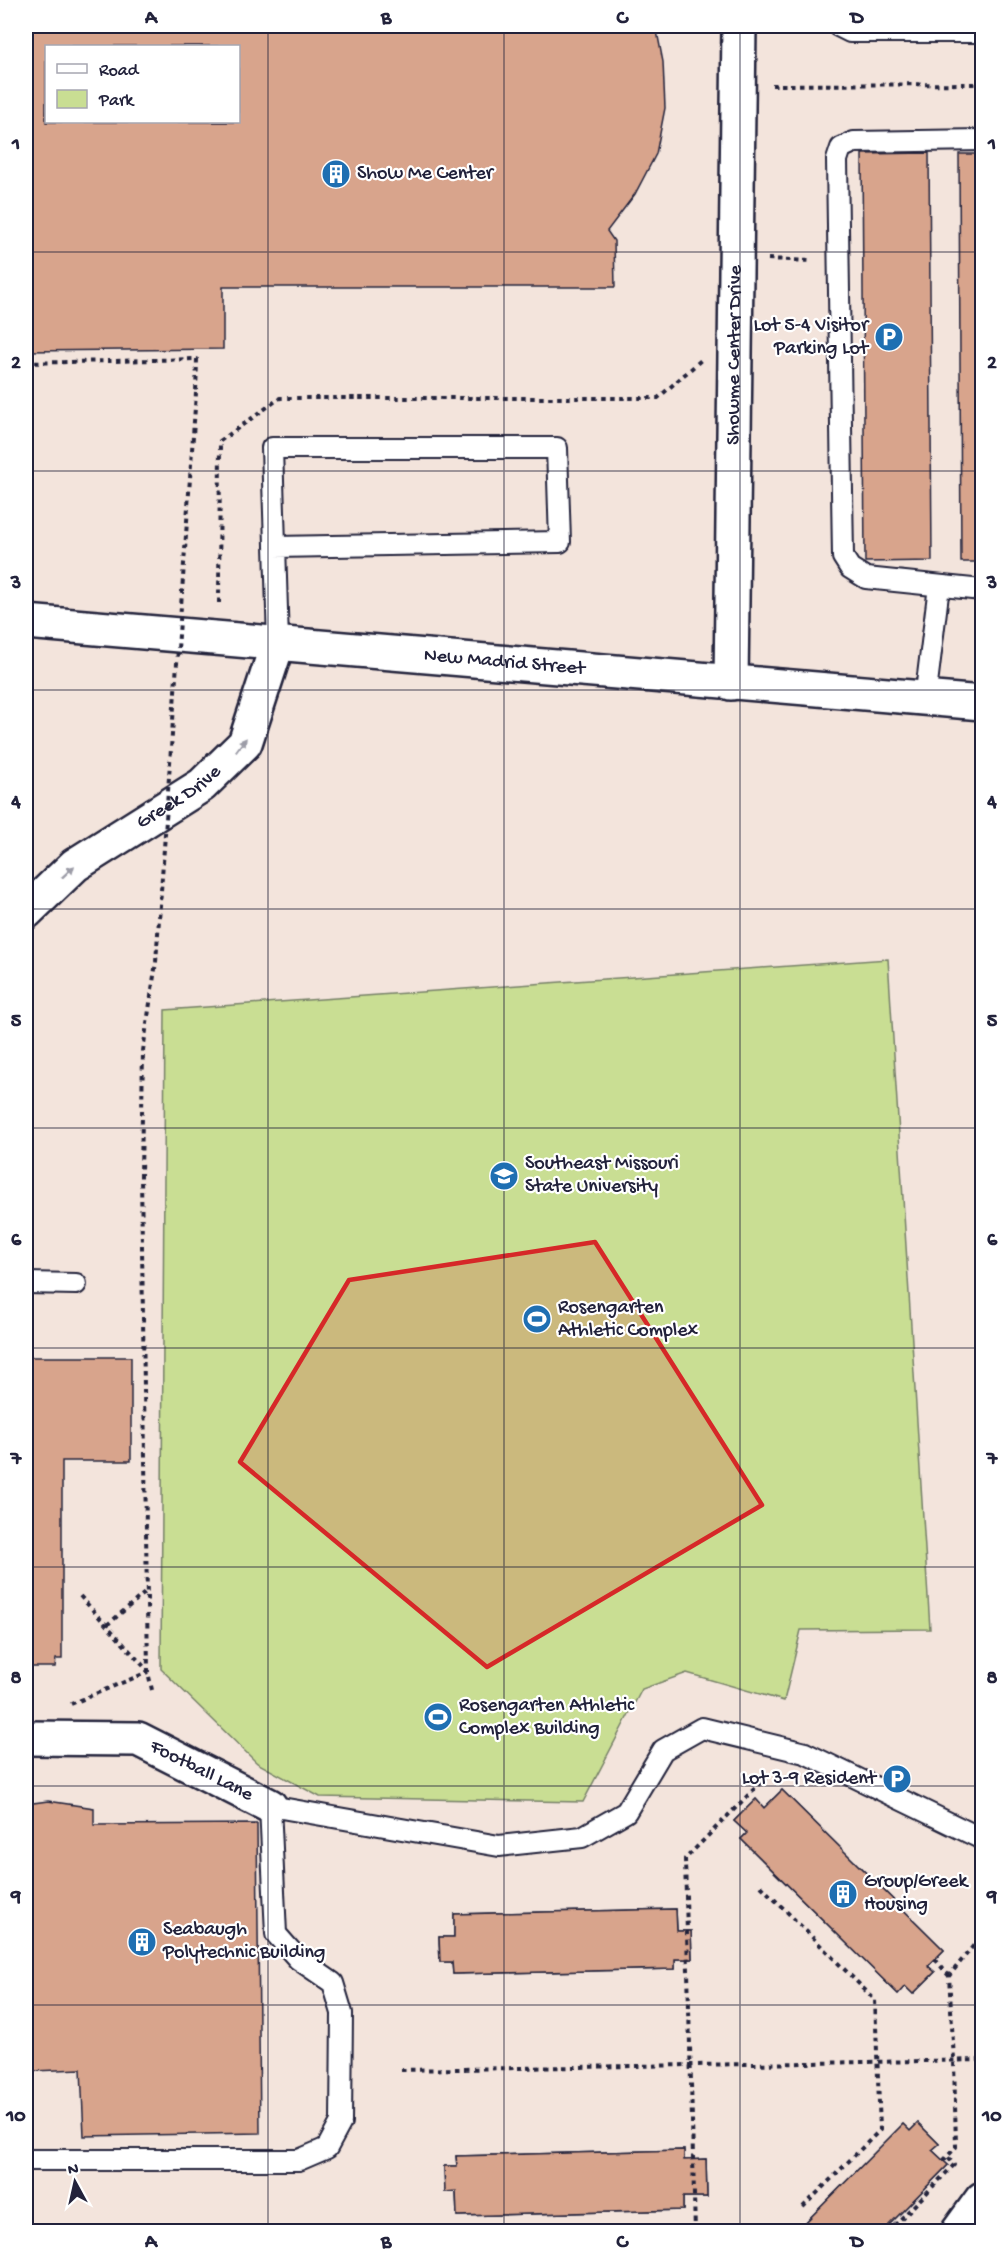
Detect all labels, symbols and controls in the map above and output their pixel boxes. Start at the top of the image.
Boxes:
text: A [144,8,159,31]
text: B [380,8,392,31]
text: C [616,8,630,31]
text: D [848,8,864,31]
legend [45,45,240,123]
text: Road [99,61,140,82]
text: Park [98,91,135,112]
text: 1 [11,134,20,157]
text: 1 [987,134,996,157]
building icon: Show Me Center [320,158,352,190]
place label: Show Me Center [357,163,495,186]
street label: Showme Center Drive [722,264,748,445]
place label: Lot 5-4 Visitor Parking Lot [754,315,870,361]
parking icon: Lot 5-4 Visitor Parking Lot [873,321,905,353]
text: 2 [11,353,21,376]
text: 2 [987,353,997,376]
text: 3 [10,573,21,596]
text: 3 [986,573,997,596]
street label: New Madrid Street [423,644,588,681]
one-way arrow [235,737,247,753]
street label: Greek Drive [133,760,227,835]
text: 4 [10,792,21,815]
text: 4 [986,792,997,815]
one-way arrow [60,865,74,879]
text: 5 [11,1011,22,1034]
text: 5 [987,1011,998,1034]
place label: Southeast Missouri State University [525,1153,679,1199]
school or university icon: Southeast Missouri State University [488,1160,520,1192]
text: 6 [11,1230,22,1253]
text: 6 [987,1230,998,1253]
place label: Rosengarten Athletic Complex [558,1297,698,1343]
sports icon: Rosengarten Athletic Complex [521,1303,553,1335]
text: 7 [10,1449,23,1472]
text: 7 [986,1449,999,1472]
text: 8 [11,1668,22,1691]
text: 8 [987,1668,998,1691]
place label: Rosengarten Athletic Complex Building [459,1695,635,1741]
sports icon: Rosengarten Athletic Complex Building [422,1701,454,1733]
street label: Football Lane [145,1735,257,1807]
parking icon: Lot 3-9 Resident [881,1763,913,1795]
place label: Lot 3-9 Resident [742,1768,878,1791]
place label: Group/Greek Housing [864,1871,969,1917]
building icon: Group/Greek Housing [827,1878,859,1910]
text: 9 [10,1887,21,1910]
text: 9 [986,1887,997,1910]
place label: Seabaugh Polytechnic Building [162,1919,325,1965]
building icon: Seabaugh Polytechnic Building [126,1926,158,1958]
text: 10 [5,2106,26,2129]
text: 10 [981,2106,1002,2129]
north arrow [45,2152,105,2212]
text: N [67,2160,80,2181]
text: A [144,2232,159,2255]
text: B [380,2232,392,2255]
text: C [616,2232,630,2255]
text: D [848,2232,864,2255]

